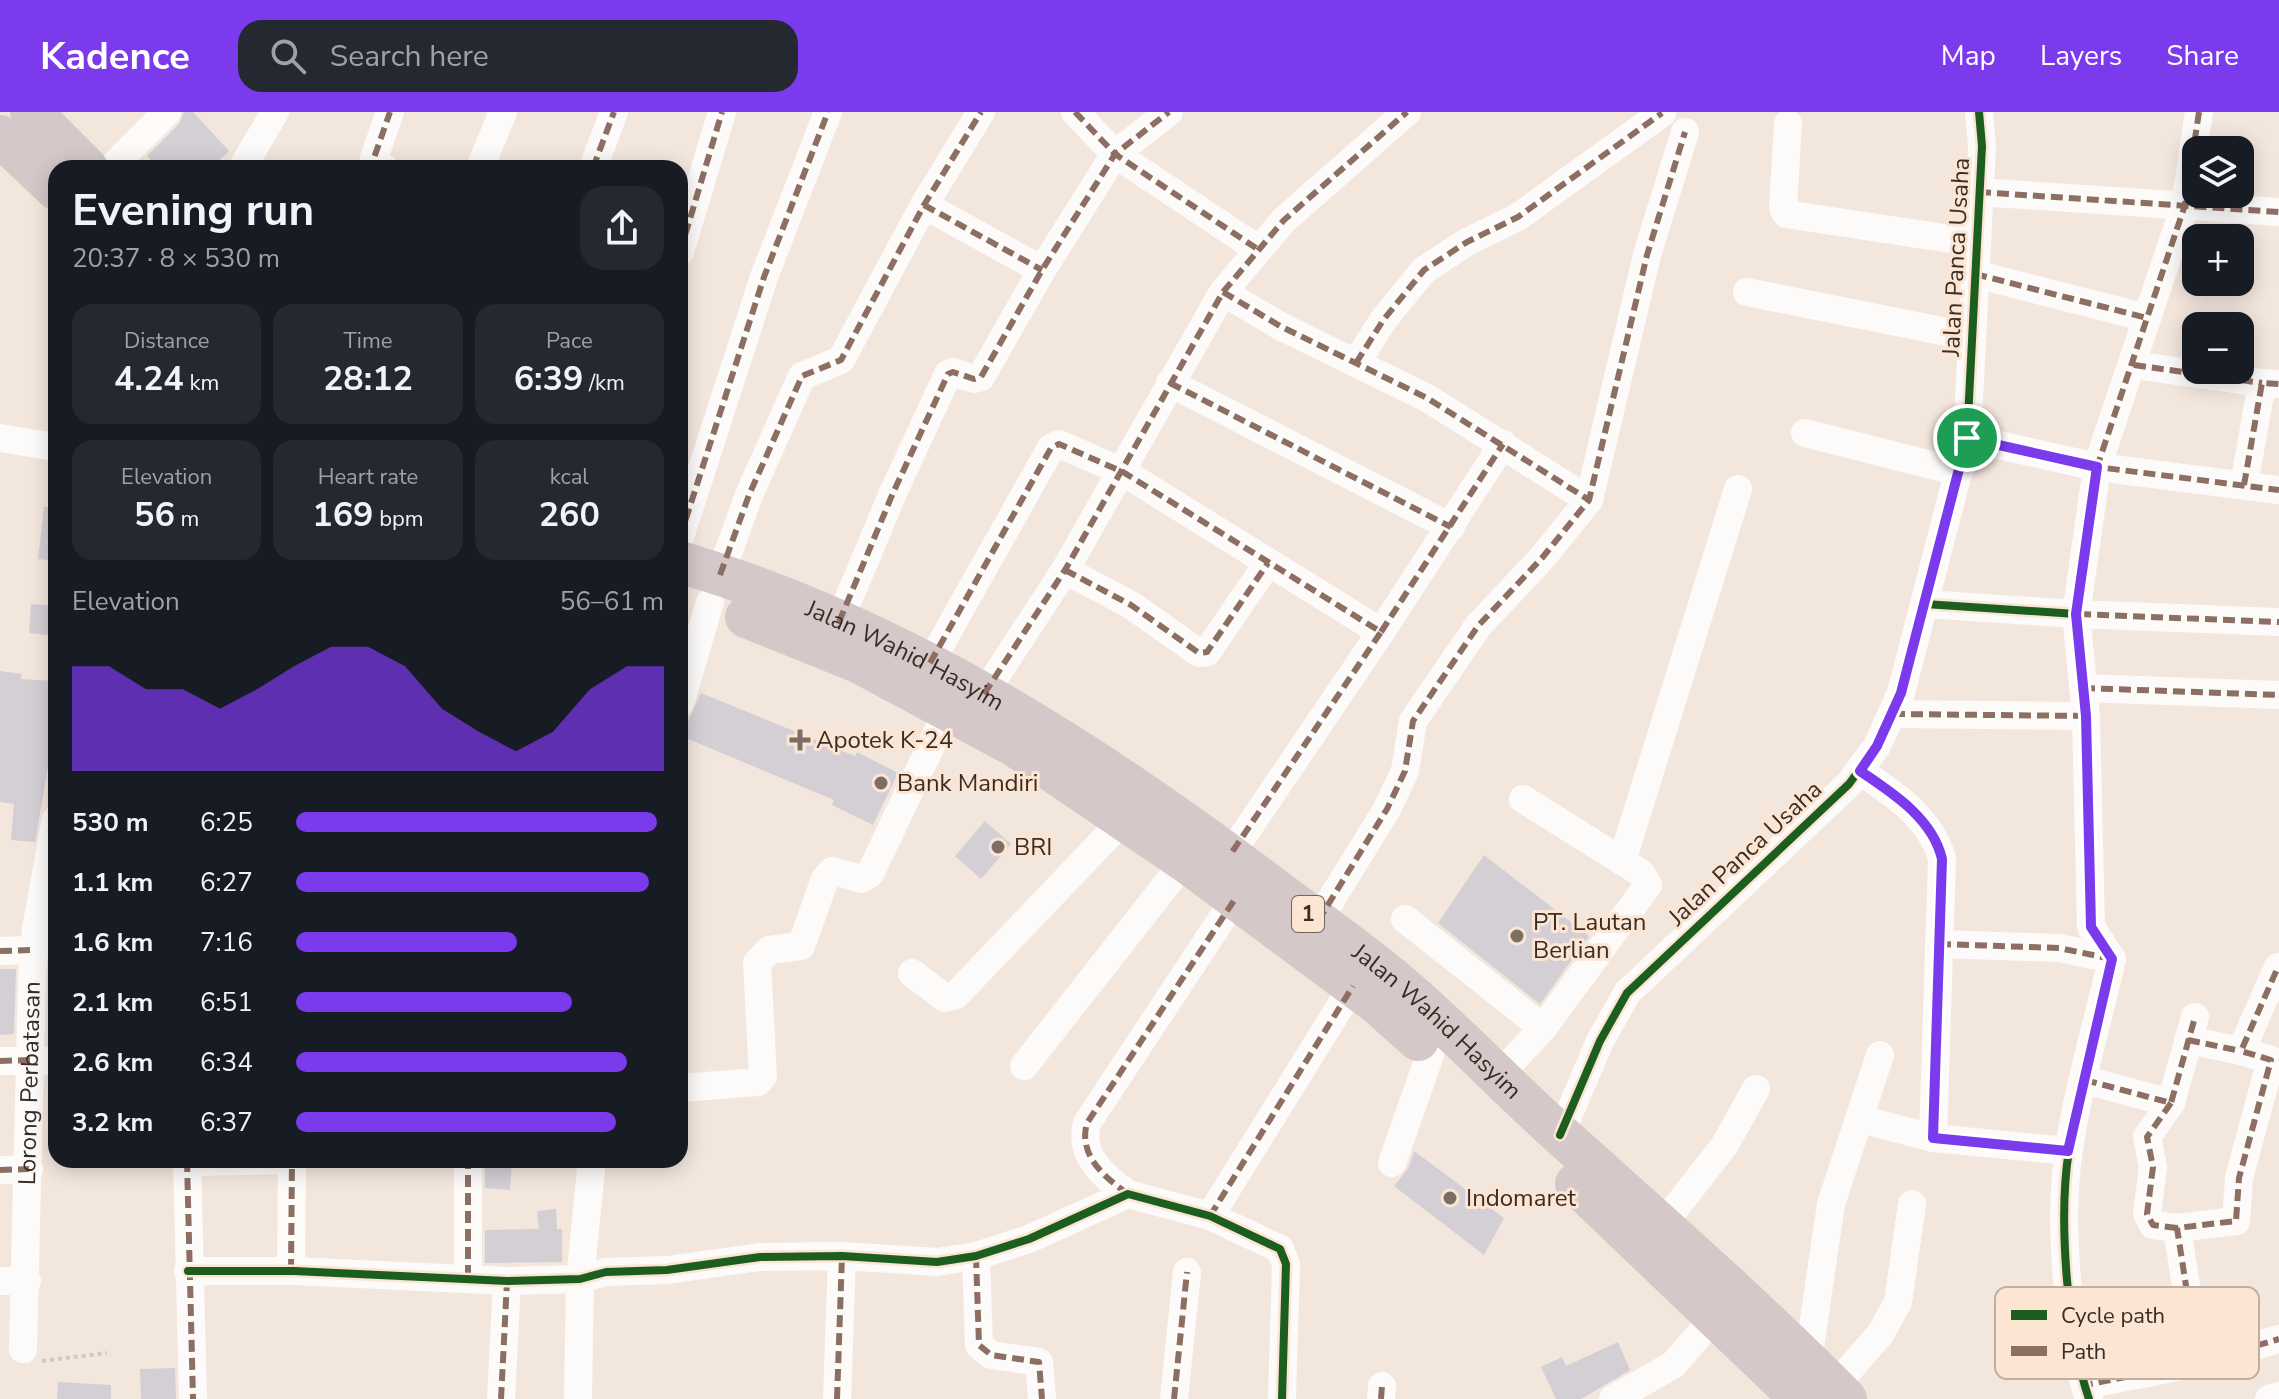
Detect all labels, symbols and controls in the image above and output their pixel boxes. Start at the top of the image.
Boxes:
search box [238,20,798,92]
text: Kadence [40,31,190,82]
icon: search [266,34,310,78]
text: Search here [330,36,489,77]
text: Map [1941,37,1996,75]
text: Layers [2040,37,2122,75]
text: Share [2166,37,2239,75]
map controls [2182,136,2254,384]
button: layers [2182,136,2254,208]
street label: Jalan Panca Usaha [1935,157,1977,358]
text: Evening run [72,181,314,241]
button: share [580,186,664,270]
button: + [2182,224,2254,296]
text: 20:37 · 8 × 530 m [72,241,280,276]
button: − [2182,312,2254,384]
text: Distance [124,326,209,356]
text: Time [344,326,392,356]
text: Pace [546,326,593,356]
text: 4.24 [114,356,184,402]
text: 28:12 [323,356,413,402]
text: 6:39 [514,356,583,402]
text: km [184,368,219,398]
text: /km [583,368,625,398]
pin [1933,404,2001,472]
icon: arrive [1945,416,1989,460]
text: Elevation [121,462,212,492]
text: Heart rate [318,462,418,492]
text: kcal [550,462,589,492]
text: 56 [134,492,175,538]
text: 169 [312,492,374,538]
text: 260 [539,492,600,538]
text: m [175,504,199,534]
text: bpm [374,504,424,534]
text: Elevation [72,584,180,619]
text: 56–61 m [560,584,664,619]
street label: Jalan Wahid Hasyim [800,592,1010,718]
place label: Apotek K-24 [816,724,953,756]
marker: Apotek K-24 [791,731,809,749]
place label: Bank Mandiri [897,767,1038,799]
street label: Jalan Panca Usaha [1661,773,1829,933]
marker: Bank Mandiri [872,774,890,792]
text: 530 m [72,805,149,840]
text: 6:25 [200,805,253,840]
place label: BRI [1014,831,1052,863]
marker: BRI [989,838,1007,856]
text: 1.1 km [72,865,153,900]
text: 6:27 [200,865,253,900]
road number: 1 [1292,896,1324,932]
place label: PT. Lautan Berlian [1533,906,1646,966]
text: 1.6 km [72,925,153,960]
text: 7:16 [200,925,253,960]
marker: PT. Lautan Berlian [1508,927,1526,945]
street label: Jalan Wahid Hasyim [1345,936,1529,1106]
street label: Lorong Perbatasan [11,981,48,1185]
text: 2.1 km [72,985,153,1020]
text: 6:51 [200,985,253,1020]
text: 2.6 km [72,1045,153,1080]
text: 6:34 [200,1045,253,1080]
text: 3.2 km [72,1105,153,1140]
text: 6:37 [200,1105,253,1140]
place label: Indomaret [1466,1182,1577,1214]
marker: Indomaret [1441,1189,1459,1207]
legend [1995,1287,2259,1379]
text: Cycle path [2061,1301,2165,1331]
text: Path [2061,1337,2106,1367]

